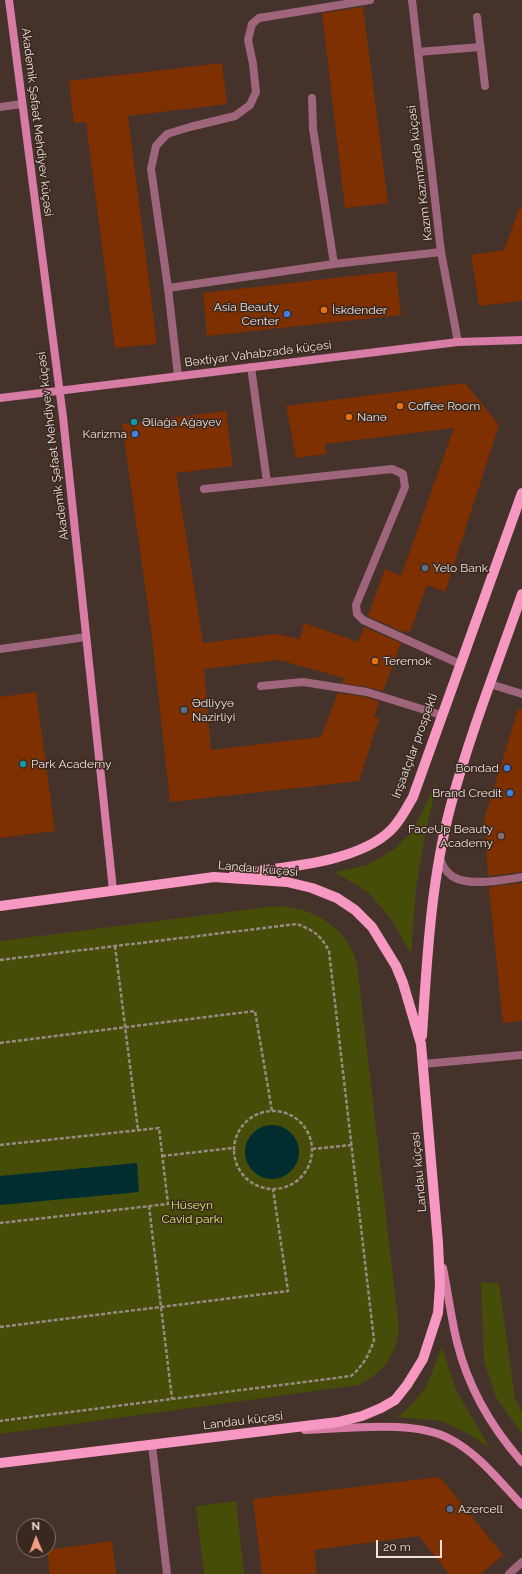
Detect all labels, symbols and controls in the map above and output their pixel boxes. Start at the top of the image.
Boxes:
street label: Akademik Şəfaət Mehdiyev küçəsi [18,27,56,217]
street label: Kazım Kazımzadə küçəsi [405,105,435,241]
place label: Asia Beauty Center [214,300,279,328]
place label: İskdender [332,303,387,317]
marker: İskdender [319,305,329,315]
marker: Asia Beauty Center [282,309,292,319]
street label: Bəxtiyar Vahabzadə küçəsi [184,338,332,370]
street label: Akademik Şəfaət Mehdiyev küçəsi [34,351,72,541]
place label: Coffee Room [408,399,480,413]
marker: Coffee Room [395,401,405,411]
place label: Nanə [357,410,387,424]
marker: Nanə [344,412,354,422]
place label: Əliağa Ağayev [142,415,222,429]
marker: Əliağa Ağayev [129,417,139,427]
place label: Karizma [82,427,127,441]
marker: Karizma [130,429,140,439]
place label: Yelo Bank [433,561,488,575]
marker: Yelo Bank [420,563,430,573]
place label: Teremok [383,654,432,668]
marker: Teremok [370,656,380,666]
street label: İnşaatçılar prospekti [389,691,441,801]
place label: Ədliyyə Nazirliyi [192,696,235,724]
marker: Ədliyyə Nazirliyi [179,705,189,715]
place label: Park Academy [31,757,112,771]
marker: Park Academy [18,759,28,769]
place label: Bondad [455,761,499,775]
marker: Bondad [502,763,512,773]
place label: Brand Credit [432,786,502,800]
marker: Brand Credit [505,788,515,798]
place label: FaceUp Beauty Academy [408,822,493,850]
marker: FaceUp Beauty Academy [496,831,506,841]
street label: Landau küçəsi [217,858,299,880]
street label: Landau küçəsi [408,1131,430,1213]
park label: Hüseyn Cavid parkı [161,1198,223,1226]
street label: Landau küçəsi [202,1409,284,1433]
place label: Azercell [458,1502,503,1516]
marker: Azercell [445,1504,455,1514]
north arrow [16,1518,56,1558]
text: N [31,1520,40,1533]
scale bar [378,1532,444,1558]
text: 20 m [383,1540,411,1554]

